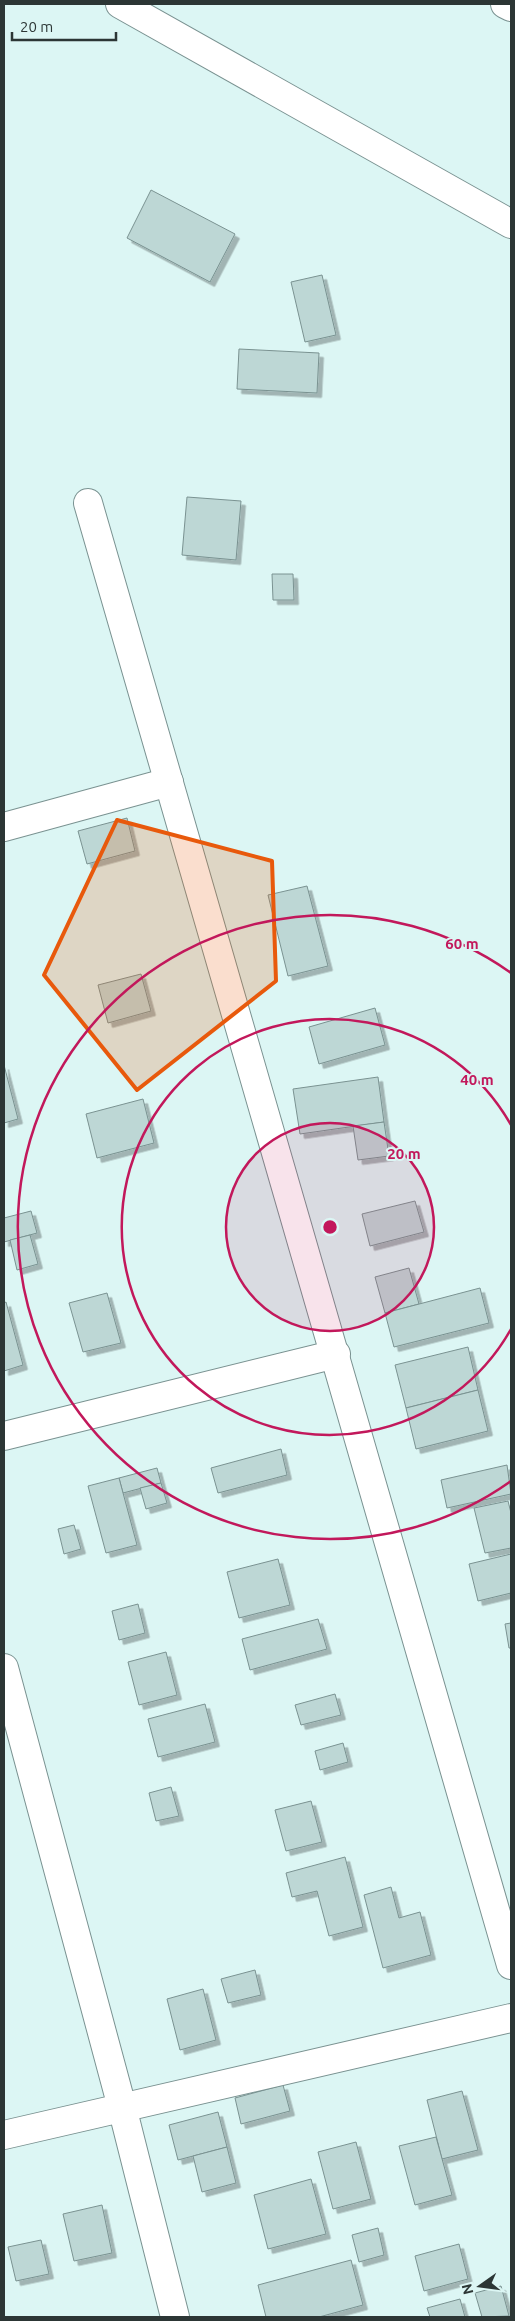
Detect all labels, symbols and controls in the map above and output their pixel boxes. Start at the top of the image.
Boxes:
scale bar [12,10,116,42]
text: 20 m [20,18,53,35]
text: 60 m [445,935,479,952]
text: 40 m [460,1071,494,1088]
text: 20 m [387,1145,421,1162]
centre of rings [321,1218,339,1236]
north arrow [455,2261,505,2311]
text: N [458,2282,476,2296]

